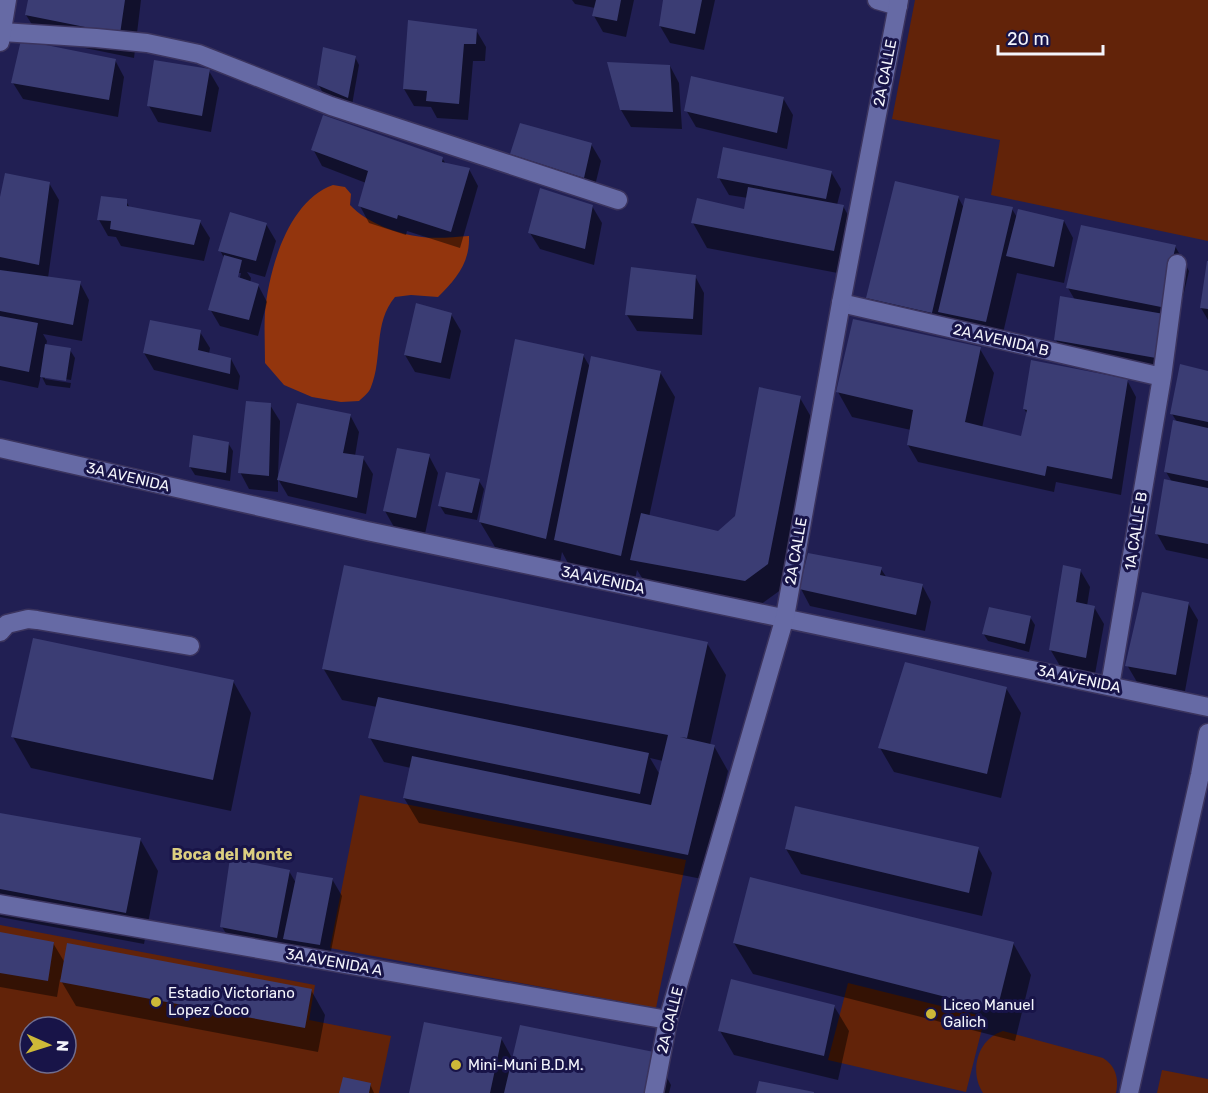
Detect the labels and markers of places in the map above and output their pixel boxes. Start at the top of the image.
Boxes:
place label: Estadio Victoriano Lopez Coco [168,984,295,1019]
marker: Estadio Victoriano Lopez Coco [149,995,163,1009]
place label: Liceo Manuel Galich [943,996,1034,1031]
marker: Liceo Manuel Galich [924,1007,938,1021]
place label: Mini-Muni B.D.M. [468,1056,584,1074]
marker: Mini-Muni B.D.M. [449,1058,463,1072]

